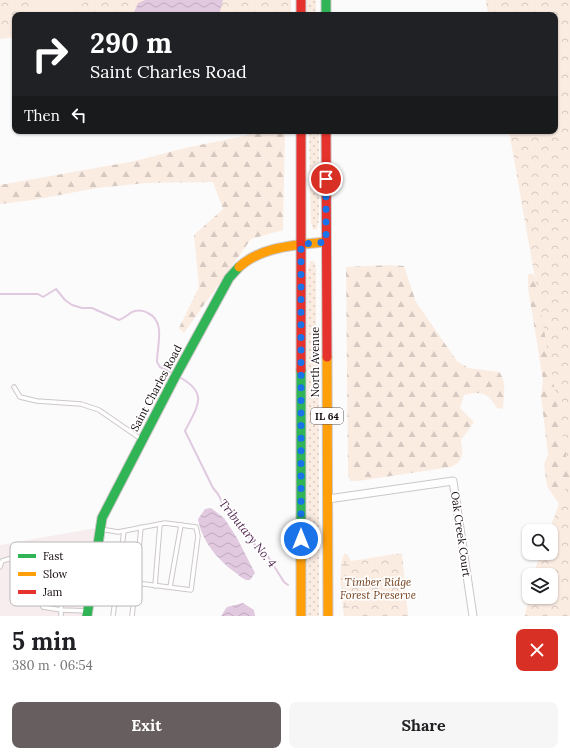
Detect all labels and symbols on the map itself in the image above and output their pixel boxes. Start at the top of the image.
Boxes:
pin [309,162,343,196]
street label: North Avenue [308,327,322,397]
street label: Saint Charles Road [127,342,185,434]
road number: IL 64 [311,408,343,424]
street label: Oak Creek Court [448,490,474,578]
water label: Tributary No. 4 [216,496,280,570]
position arrow [280,518,322,560]
legend [10,542,142,606]
text: Fast [43,549,64,563]
text: Slow [43,567,68,581]
park label: Timber Ridge Forest Preserve [340,575,416,602]
text: Jam [42,585,63,599]

